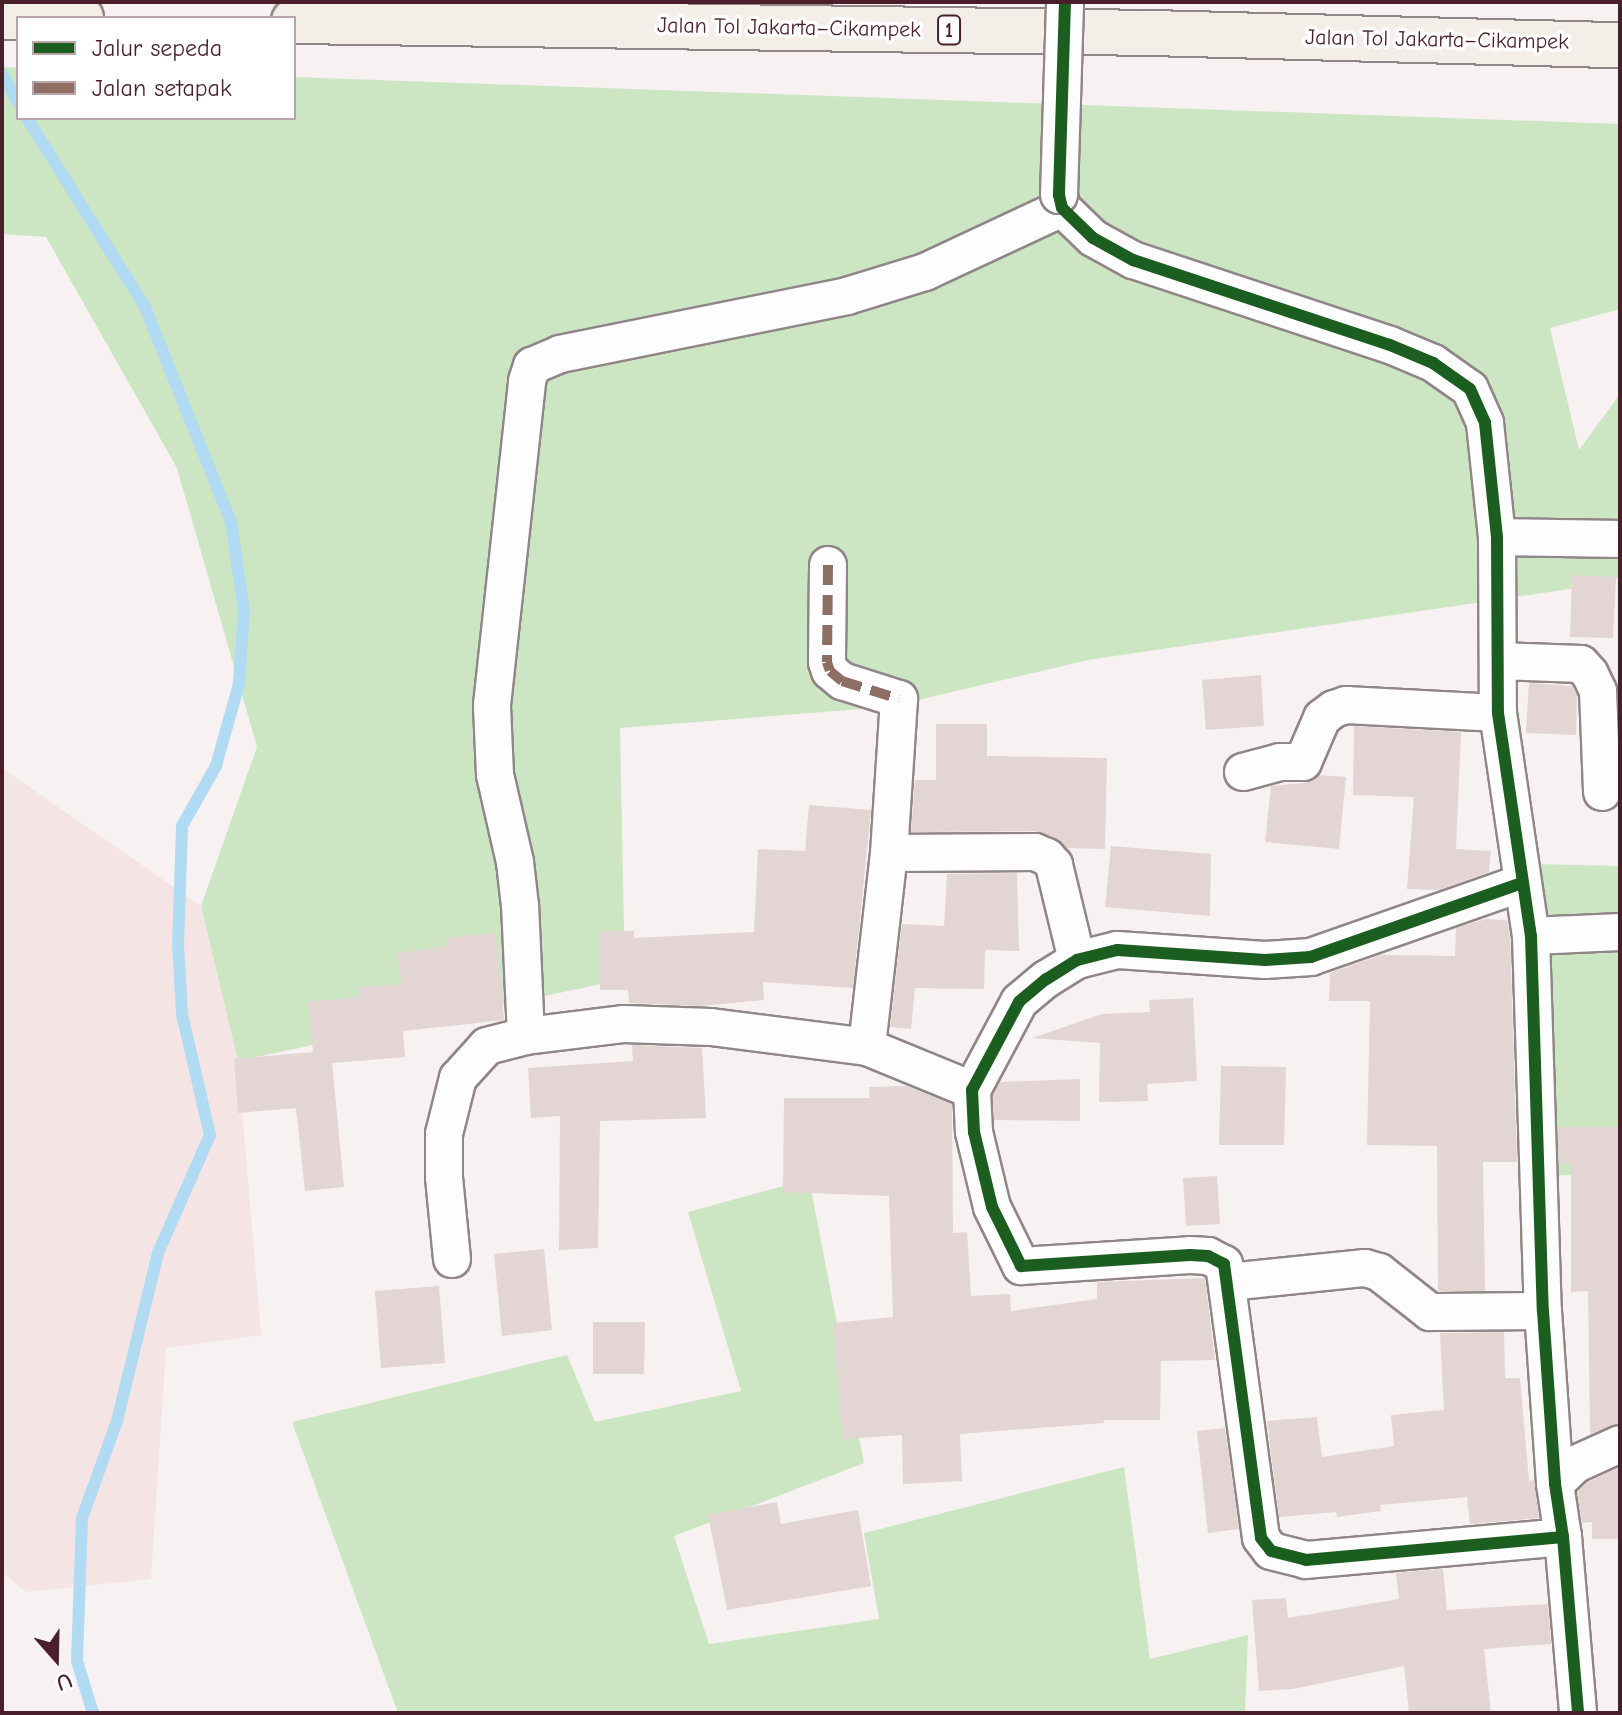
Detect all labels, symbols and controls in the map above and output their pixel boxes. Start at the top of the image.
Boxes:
street label: Jalan Tol Jakarta–Cikampek [657,13,921,43]
road number: 1 [937,14,961,46]
legend [16,16,296,120]
street label: Jalan Tol Jakarta–Cikampek [1305,25,1569,55]
text: Jalur sepeda [92,34,222,62]
text: Jalan setapak [92,74,232,102]
north arrow [16,1619,96,1699]
text: U [53,1667,76,1696]

